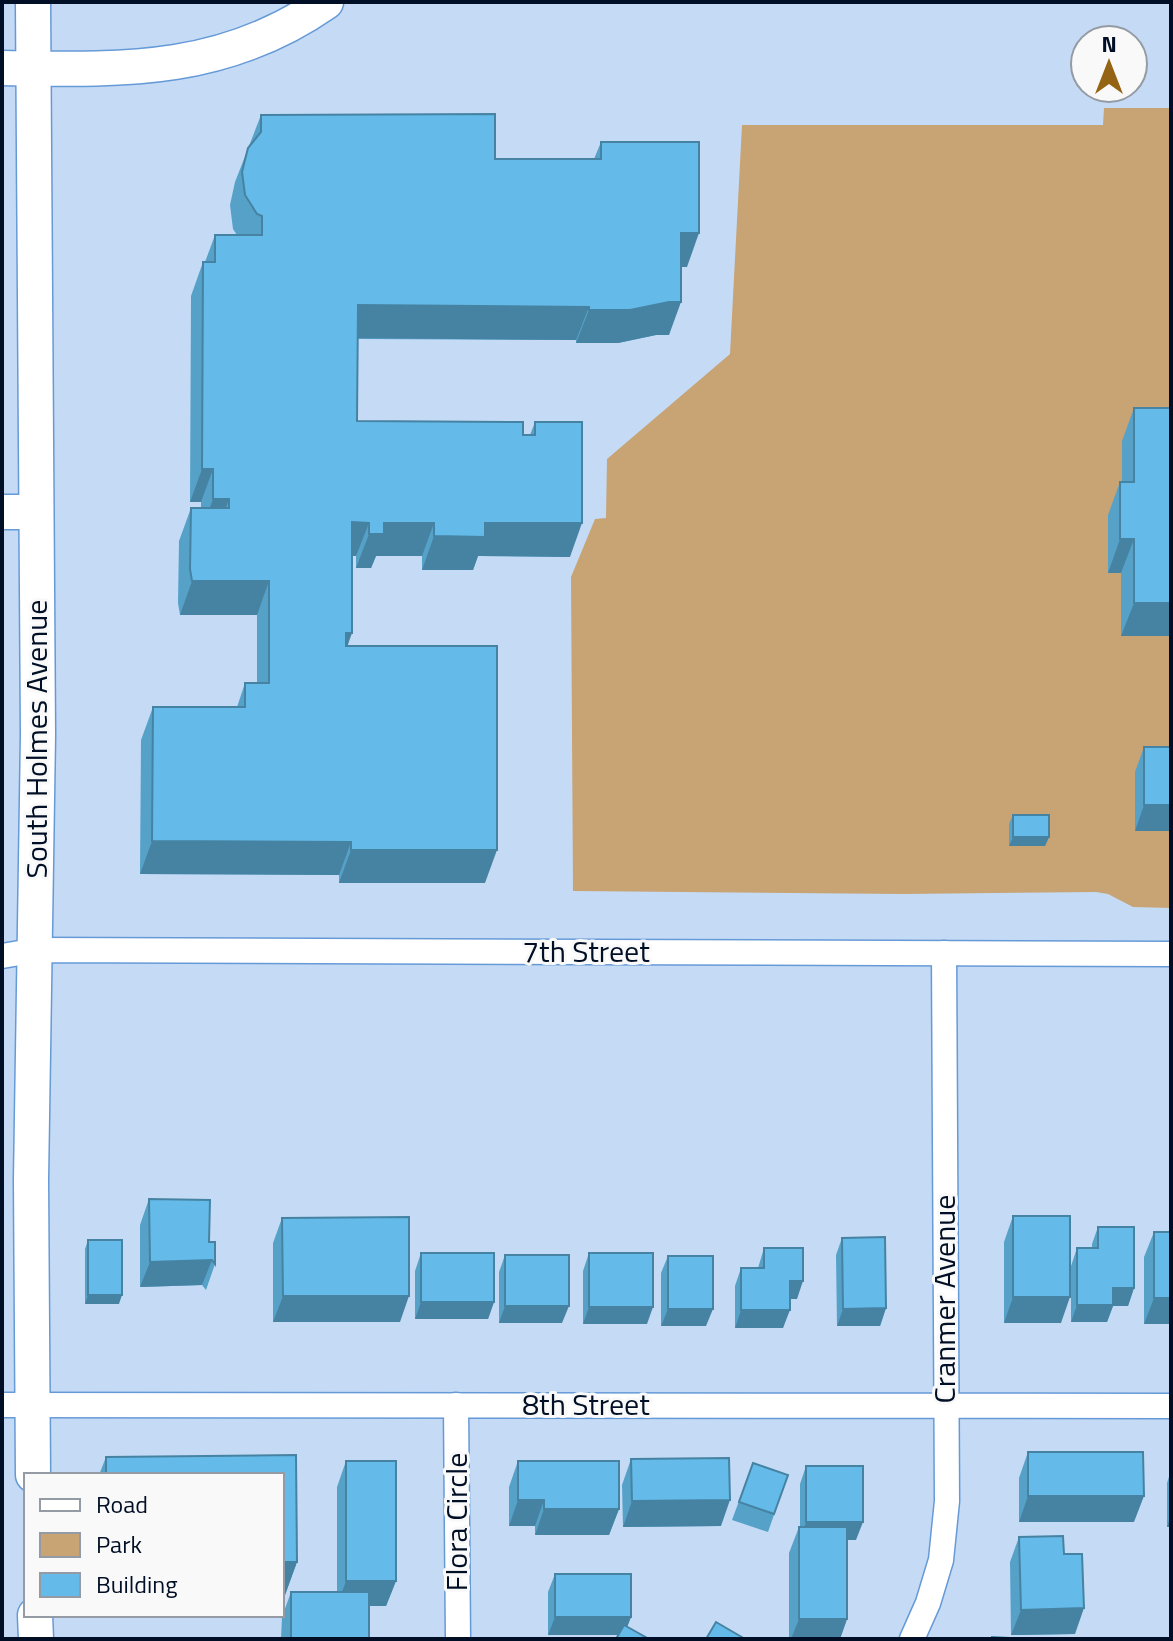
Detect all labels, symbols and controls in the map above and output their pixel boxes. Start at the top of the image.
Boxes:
north arrow [1069,24,1149,104]
text: N [1101,27,1117,61]
street label: South Holmes Avenue [13,600,59,878]
street label: 7th Street [522,928,650,974]
street label: Cranmer Avenue [921,1195,967,1403]
street label: 8th Street [522,1381,650,1427]
street label: Flora Circle [433,1453,479,1591]
legend [24,1473,284,1617]
text: Road [96,1486,148,1522]
text: Park [96,1526,142,1562]
text: Building [96,1566,178,1602]

